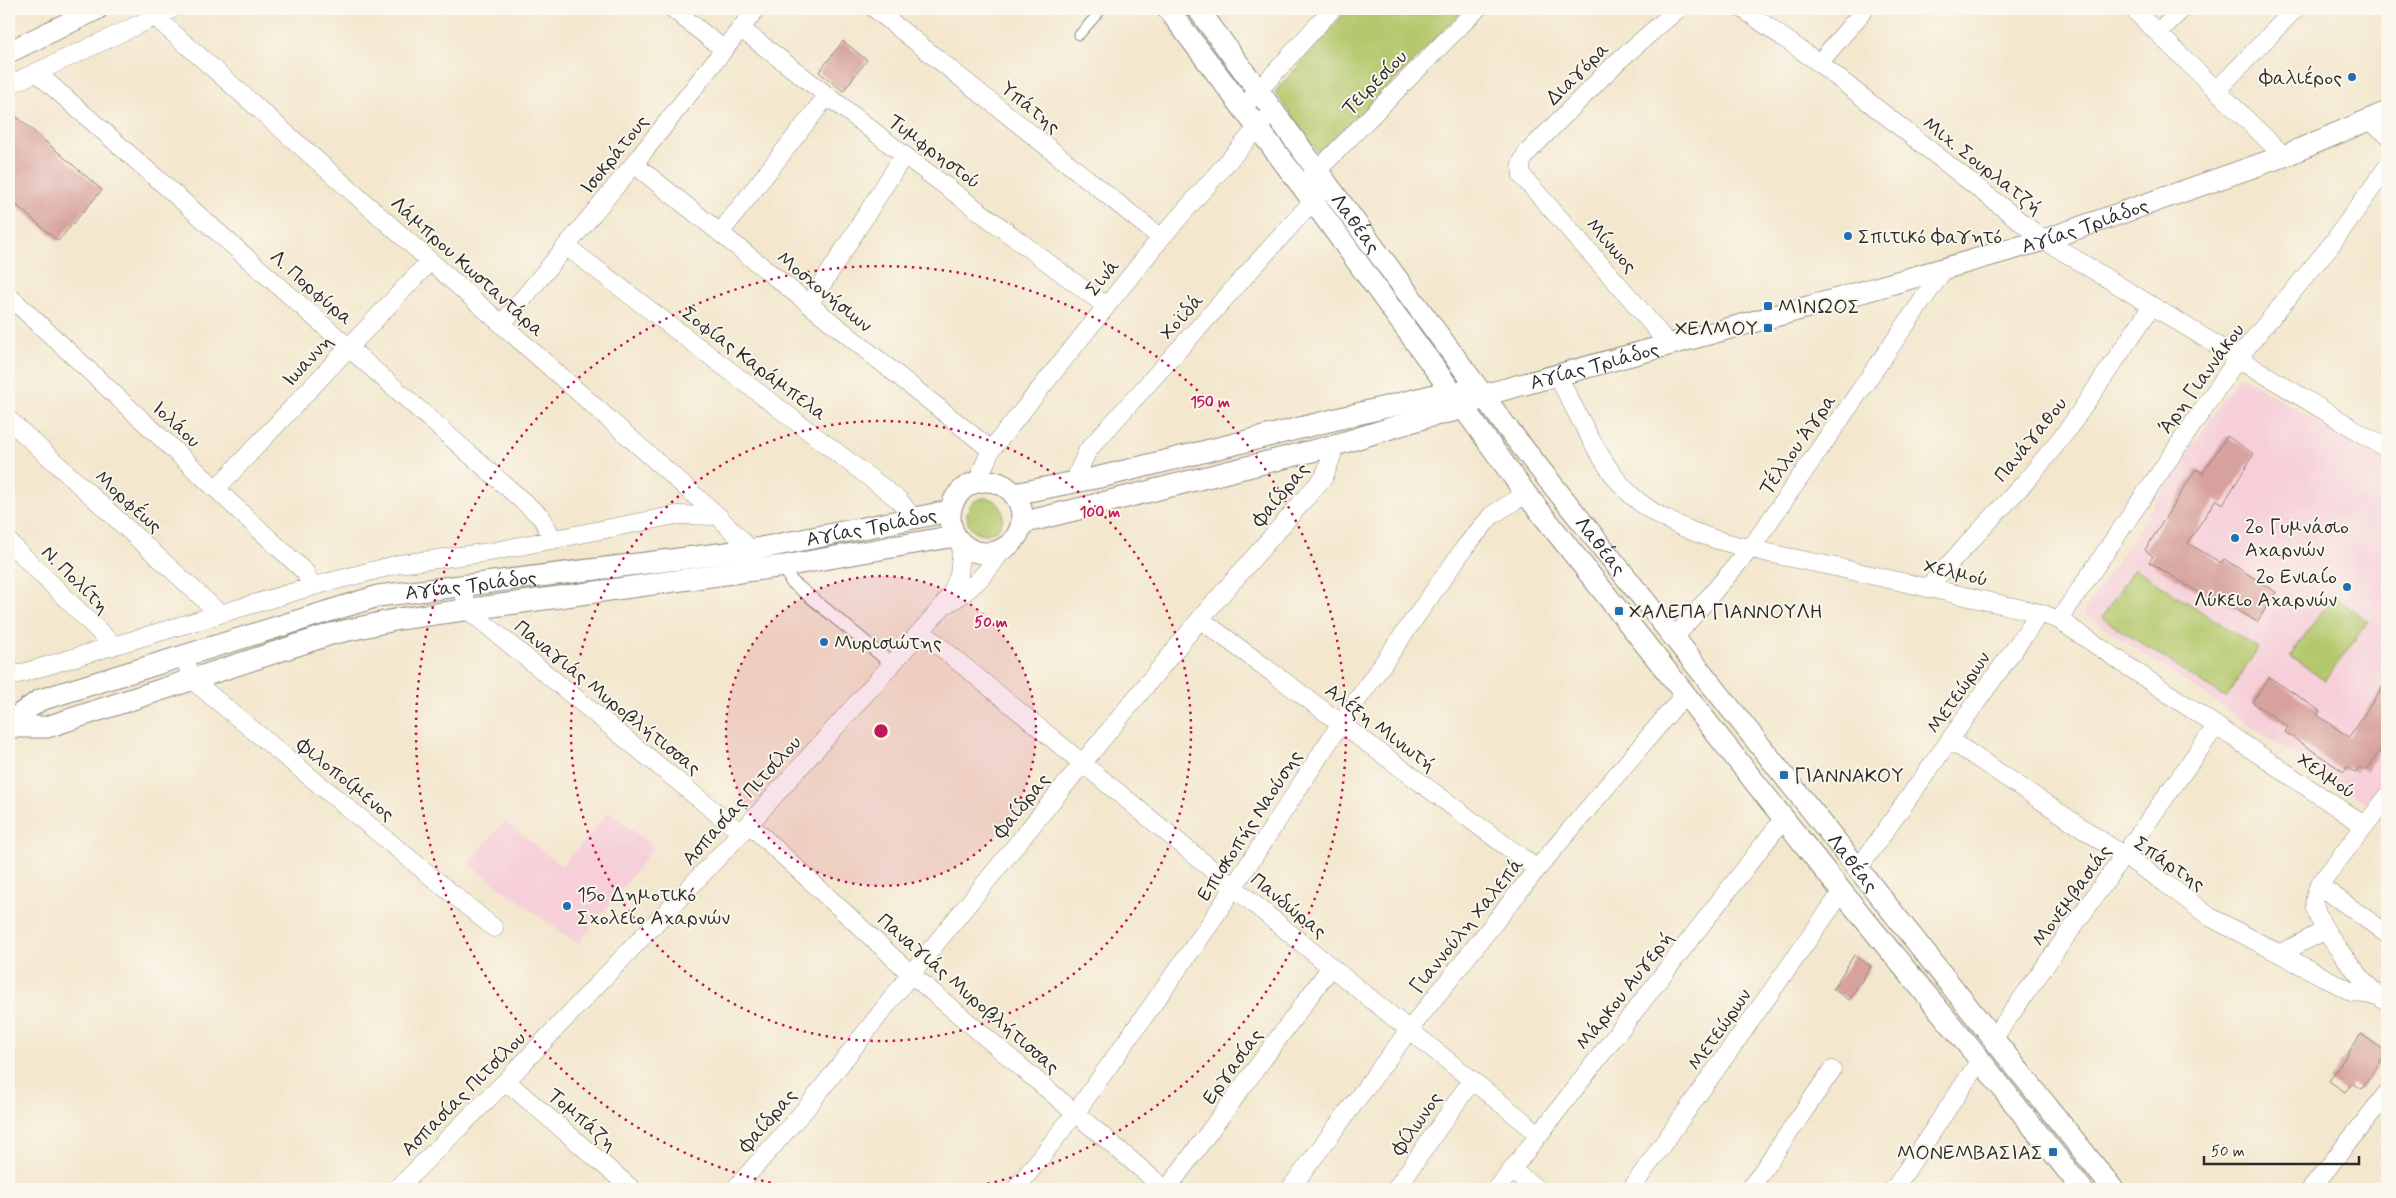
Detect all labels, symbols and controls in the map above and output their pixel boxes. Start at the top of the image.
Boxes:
street label: Διαγόρα [1540,36,1616,112]
street label: Τειρεσίου [1336,44,1414,122]
place label: Φαλιέρος [2258,65,2342,92]
marker: Φαλιέρος [2346,71,2358,83]
street label: Υπάτης [994,76,1066,141]
street label: Τυμφρηστού [882,108,986,196]
street label: Ισοκράτους [575,109,656,200]
street label: Μιχ. Σουρλατζή [1916,111,2048,222]
street label: Λαθέας [1324,188,1386,260]
street label: Λάμπρου Κωσταντάρα [384,191,550,344]
street label: Αγίας Τριάδος [2018,192,2152,261]
street label: Μίνωος [1579,213,1643,280]
place label: Σπιτικό Φαγητό [1858,224,2002,251]
marker: Σπιτικό Φαγητό [1842,230,1854,242]
street label: Λ. Πορφύρα [263,244,359,332]
street label: Μοσχονήσιων [770,245,878,339]
street label: Σινά [1080,253,1127,302]
street label: Χοϊδά [1154,288,1210,346]
place label: ΜΙΝΩΟΣ [1778,294,1860,321]
marker: ΜΙΝΩΟΣ [1762,300,1774,312]
street label: Σοφίας Καράμπελα [676,301,833,428]
place label: ΧΕΛΜΟΥ [1675,316,1758,343]
street label: Άρη Γιαννάκου [2153,318,2251,440]
marker: ΧΕΛΜΟΥ [1762,322,1774,334]
street label: Ιωαννη [277,329,339,393]
street label: Αγίας Τριάδος [1527,336,1662,397]
street label: Τέλλου Άγρα [1753,389,1843,501]
street label: Πανάγαθου [1988,392,2074,488]
text: 150 m [1190,393,1230,413]
street label: Ιολάου [146,396,206,455]
street label: Φαίδρας [1246,457,1316,534]
street label: Μορφέως [88,464,168,540]
street label: Αγίας Τριάδος [804,502,939,554]
text: 100 m [1080,503,1120,523]
street label: Λαθέας [1568,511,1632,582]
place label: 2ο Γυμνάσιο Αχαρνών [2245,514,2349,564]
marker: 2ο Γυμνάσιο Αχαρνών [2229,532,2241,544]
street label: Ν. Πολίτη [35,540,115,620]
street label: Χελμού [1921,553,1990,594]
place label: 2ο Ενιαίο Λύκειο Αχαρνών [2194,564,2337,614]
street label: Αγίας Τριάδος [403,565,538,608]
marker: 2ο Ενιαίο Λύκειο Αχαρνών [2341,581,2353,593]
place label: ΧΑΛΕΠΑ ΓΙΑΝΝΟΥΛΗ [1629,599,1823,626]
marker: ΧΑΛΕΠΑ ΓΙΑΝΝΟΥΛΗ [1613,605,1625,617]
text: 50 m [974,613,1008,633]
street label: Παναγιάς Μυροβλήτισσας [508,614,706,782]
place label: Μυρισιώτης [834,630,942,657]
marker: Μυρισιώτης [818,636,830,648]
street label: Μετεώρων [1921,646,1998,739]
street label: Αλέξη Μινωτή [1319,678,1441,779]
centre of rings [872,722,890,740]
street label: Ασπασίας Πιτσίλου [676,730,808,872]
street label: Φιλοποίμενος [290,732,400,828]
street label: Επισκοπής Ναούσης [1191,745,1309,907]
street label: Χελμού [2292,747,2361,806]
place label: ΓΙΑΝΝΑΚΟΥ [1794,763,1904,790]
street label: Φαίδρας [987,768,1057,845]
marker: ΓΙΑΝΝΑΚΟΥ [1778,769,1790,781]
street label: Λαθέας [1820,828,1884,899]
street label: Σπάρτης [2128,830,2210,898]
street label: Μονεμβασιάς [2026,839,2119,952]
street label: Γιαννούλη Χαλεπά [1404,852,1531,1000]
street label: Πανδώρας [1244,867,1332,945]
place label: 15ο Δημοτικό Σχολείο Αχαρνών [577,882,730,932]
marker: 15ο Δημοτικό Σχολείο Αχαρνών [561,900,573,912]
street label: Παναγιάς Μυροβλήτισσας [871,907,1065,1081]
street label: Μάρκου Αυγερή [1570,926,1680,1056]
street label: Μετεώρων [1682,983,1759,1076]
street label: Εργασίας [1197,1023,1270,1110]
street label: Ασπασίας Πιτσίλου [396,1026,533,1163]
street label: Τομπάζη [541,1082,623,1158]
street label: Φαίδρας [732,1083,804,1159]
street label: Φίλωνος [1385,1087,1449,1162]
scale bar [2204,1133,2358,1165]
place label: ΜΟΝΕΜΒΑΣΙΑΣ [1897,1140,2043,1167]
text: 50 m [2211,1142,2245,1162]
marker: ΜΟΝΕΜΒΑΣΙΑΣ [2047,1146,2059,1158]

